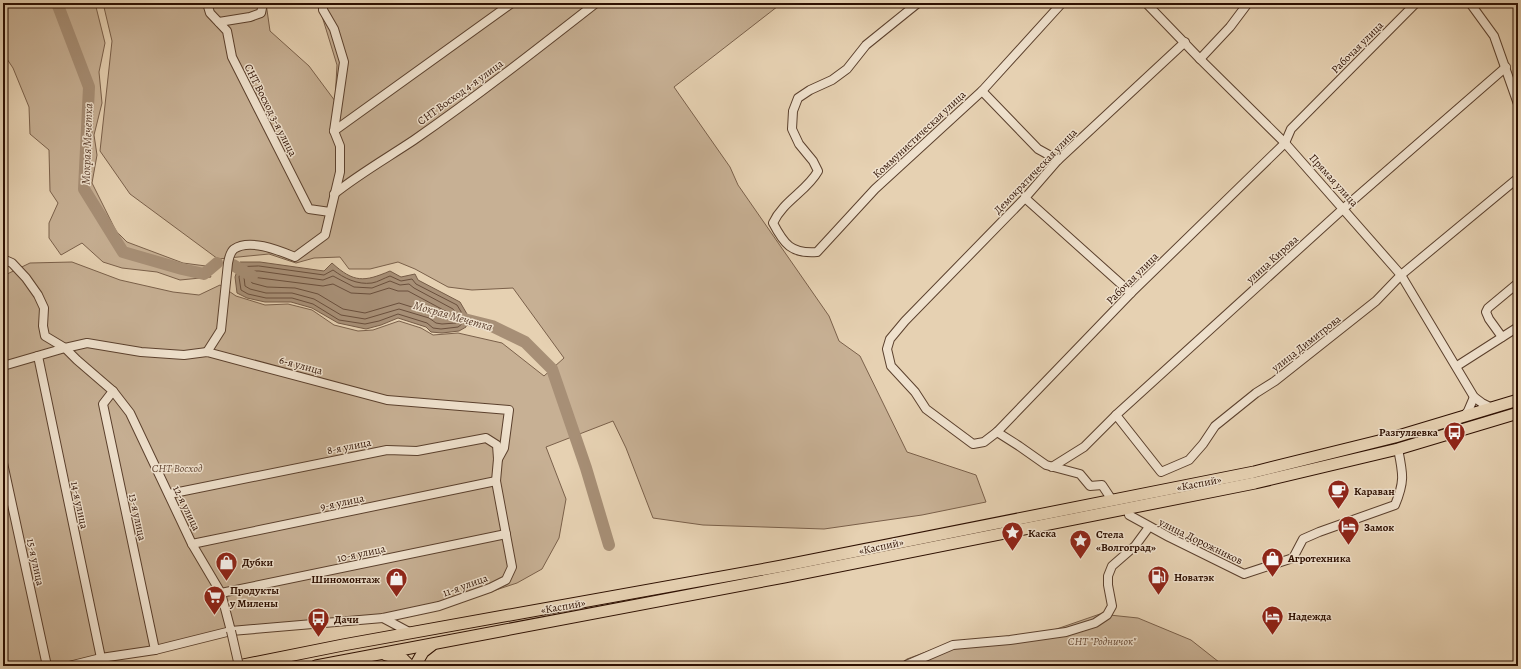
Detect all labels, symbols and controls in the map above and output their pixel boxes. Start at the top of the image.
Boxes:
street label: Рабочая улица [1328,17,1387,77]
street label: СНТ Восход 4-я улица [414,56,507,129]
street label: СНТ Восход 3-я улица [241,61,301,160]
street label: Коммунистическая улица [870,87,970,181]
water label: Мокрая Мечетка [78,102,96,185]
street label: Демократическая улица [990,124,1081,218]
street label: Прямая улица [1306,151,1362,211]
street label: улица Кирова [1242,231,1302,287]
street label: Рабочая улица [1103,248,1162,308]
water label: Мокрая Мечетка [411,297,495,335]
street label: улица Димитрова [1268,311,1345,376]
street label: 6-я улица [277,352,325,379]
bus stop icon: Разгуляевка [1441,419,1467,452]
place label: Разгуляевка [1379,425,1439,440]
street label: 8-я улица [326,435,373,458]
park label: СНТ Восход [152,461,203,476]
street label: «Каспий» [1175,472,1223,495]
cafe icon: Караван [1326,478,1352,511]
street label: 14-я улица [67,480,92,531]
street label: 12-я улица [169,483,204,534]
place label: Караван [1354,484,1395,499]
street label: 9-я улица [319,490,366,514]
street label: 13-я улица [125,492,150,543]
street label: улица Дорожников [1156,514,1245,568]
hotel icon: Замок [1336,514,1362,547]
place icon: Каска [1000,520,1026,553]
place label: Замок [1364,520,1394,535]
place label: Каска [1028,526,1057,541]
place icon: Стела «Волгоград» [1067,527,1093,560]
place label: Стела «Волгоград» [1096,527,1156,555]
street label: «Каспий» [857,534,905,559]
street label: 15-я улица [23,537,48,588]
street label: 10-я улица [335,541,388,566]
shop icon: Агротехника [1259,545,1285,578]
shop icon: Дубки [214,549,240,582]
place label: Агротехника [1287,551,1351,566]
place label: Дубки [242,555,273,570]
fuel station icon: Новатэк [1145,564,1171,597]
shop icon: Шиномонтаж [383,566,409,599]
street label: 11-я улица [440,570,491,601]
place label: Новатэк [1174,570,1214,585]
place label: Шиномонтаж [311,572,380,587]
supermarket icon: Продукты у Милены [202,583,228,616]
place label: Продукты у Милены [229,583,279,611]
street label: «Каспий» [539,595,587,618]
hotel icon: Надежда [1259,603,1285,636]
bus stop icon: Дачи [305,606,331,639]
place label: Надежда [1288,609,1332,624]
place label: Дачи [334,612,359,627]
park label: СНТ "Родничок" [1068,634,1137,649]

